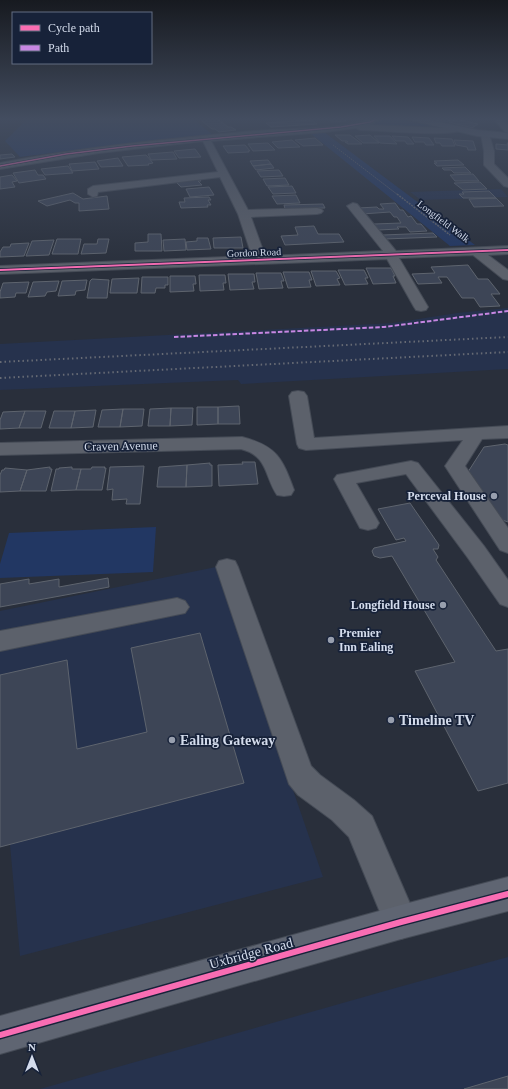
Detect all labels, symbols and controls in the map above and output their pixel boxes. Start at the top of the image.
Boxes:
legend [12,12,152,64]
text: Cycle path [48,21,100,35]
text: Path [48,41,69,55]
street label: Longfield Walk [415,198,472,245]
street label: Gordon Road [227,246,281,259]
street label: Craven Avenue [84,438,158,454]
place label: Perceval House [407,489,487,503]
marker: Perceval House [489,491,499,501]
place label: Longfield House [351,598,436,612]
marker: Longfield House [438,600,448,610]
place label: Premier Inn Ealing [339,626,393,654]
marker: Premier Inn Ealing [326,635,336,645]
place label: Timeline TV [399,713,474,728]
marker: Timeline TV [386,715,396,725]
place label: Ealing Gateway [180,733,275,748]
marker: Ealing Gateway [167,735,177,745]
street label: Uxbridge Road [208,935,295,972]
north arrow [12,1037,52,1077]
text: N [28,1041,36,1053]

